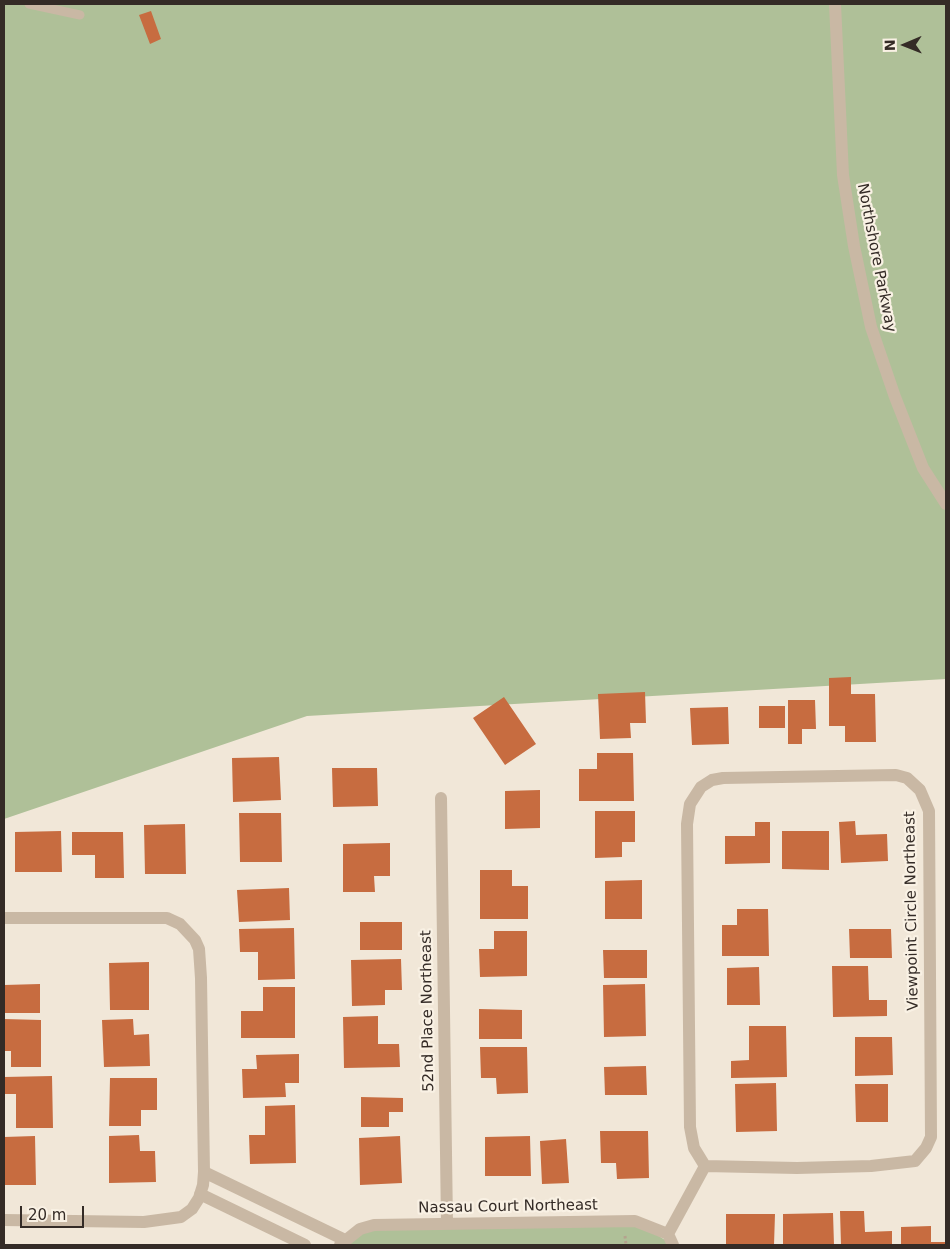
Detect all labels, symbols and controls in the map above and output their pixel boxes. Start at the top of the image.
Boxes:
north arrow [880,20,930,70]
text: N [882,39,898,51]
street label: Northshore Parkway [853,182,899,334]
street label: Viewpoint Circle Northeast [901,811,923,1011]
street label: 52nd Place Northeast [418,930,438,1092]
scale bar [22,1196,86,1228]
street label: Nassau Court Northeast [418,1196,598,1218]
text: 20 m [28,1206,66,1224]

